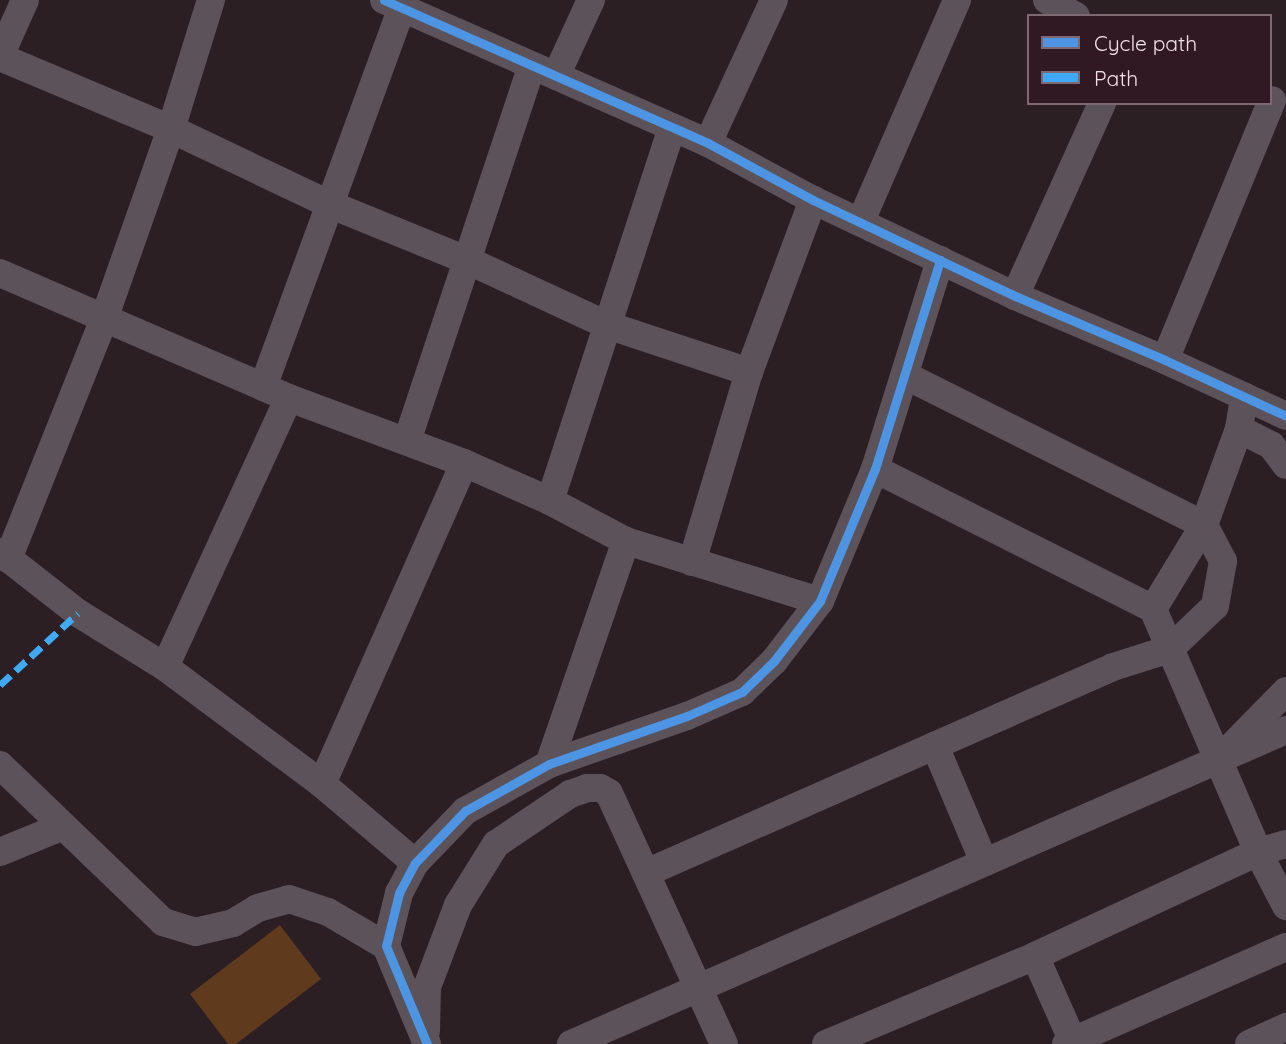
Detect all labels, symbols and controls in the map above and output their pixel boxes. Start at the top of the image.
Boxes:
legend [1027,14,1272,105]
text: Cycle path [1094,30,1197,56]
text: Path [1094,65,1138,91]

